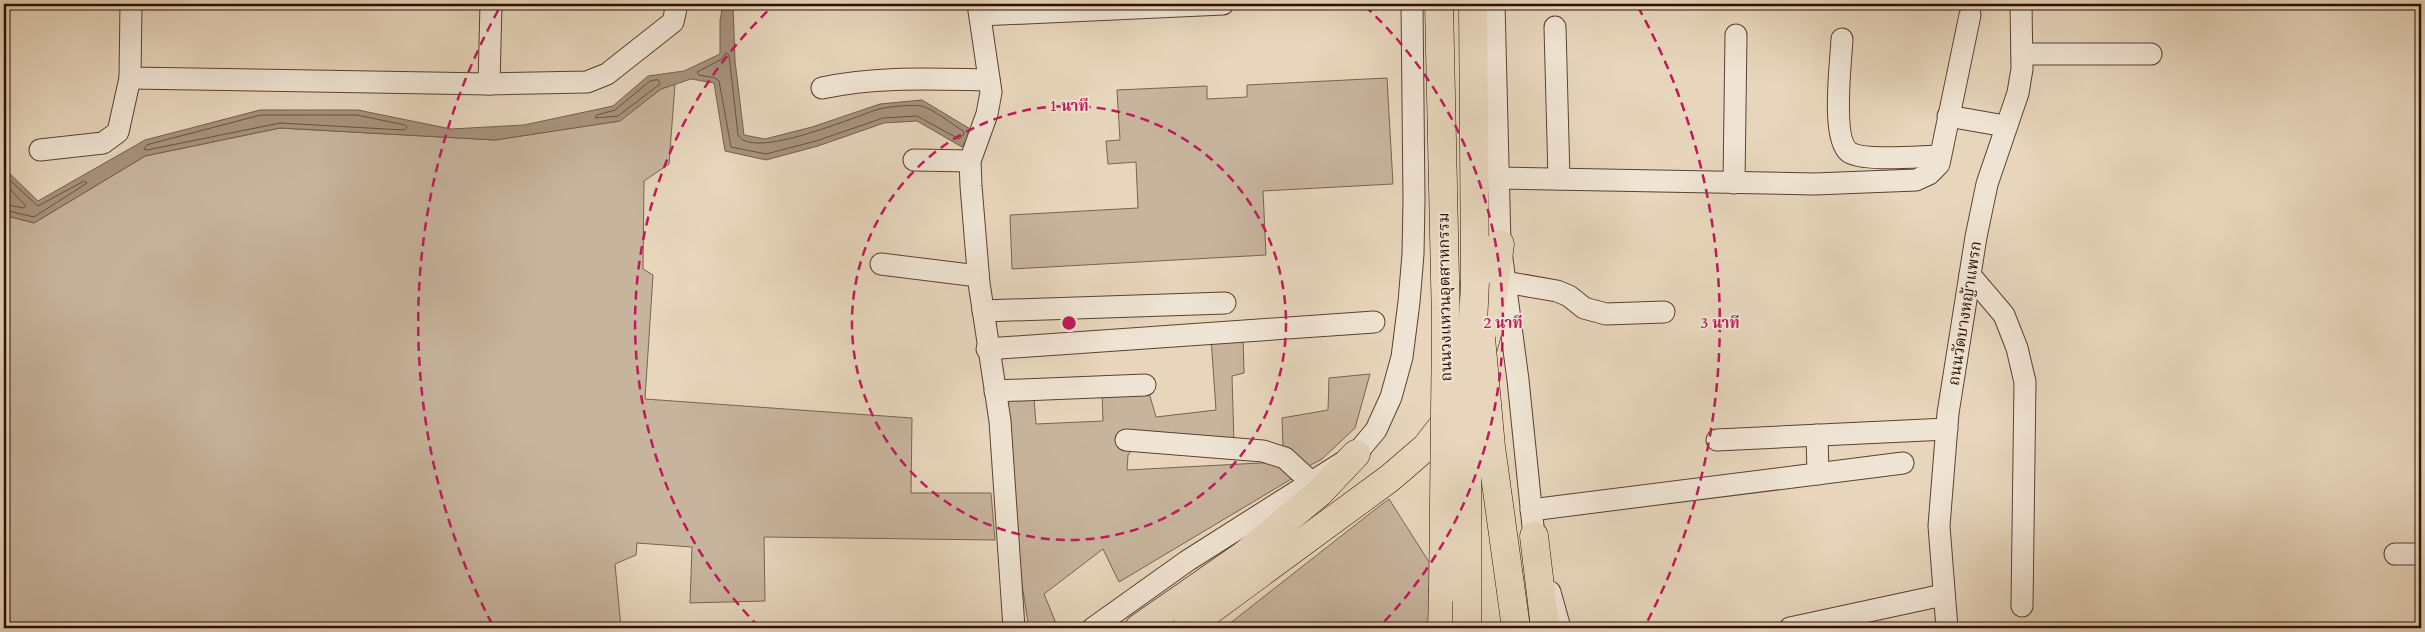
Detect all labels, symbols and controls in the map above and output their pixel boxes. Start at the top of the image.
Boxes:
text: 1 นาที [1049,96,1089,116]
street label: ถนนวงแหวนอุตสาหกรรม [1433,212,1457,382]
street label: ถนนวัดบางหญ้าแพรก [1943,239,1987,387]
text: 2 นาที [1483,313,1523,333]
text: 3 นาที [1700,313,1740,333]
centre of rings [1060,314,1078,332]

